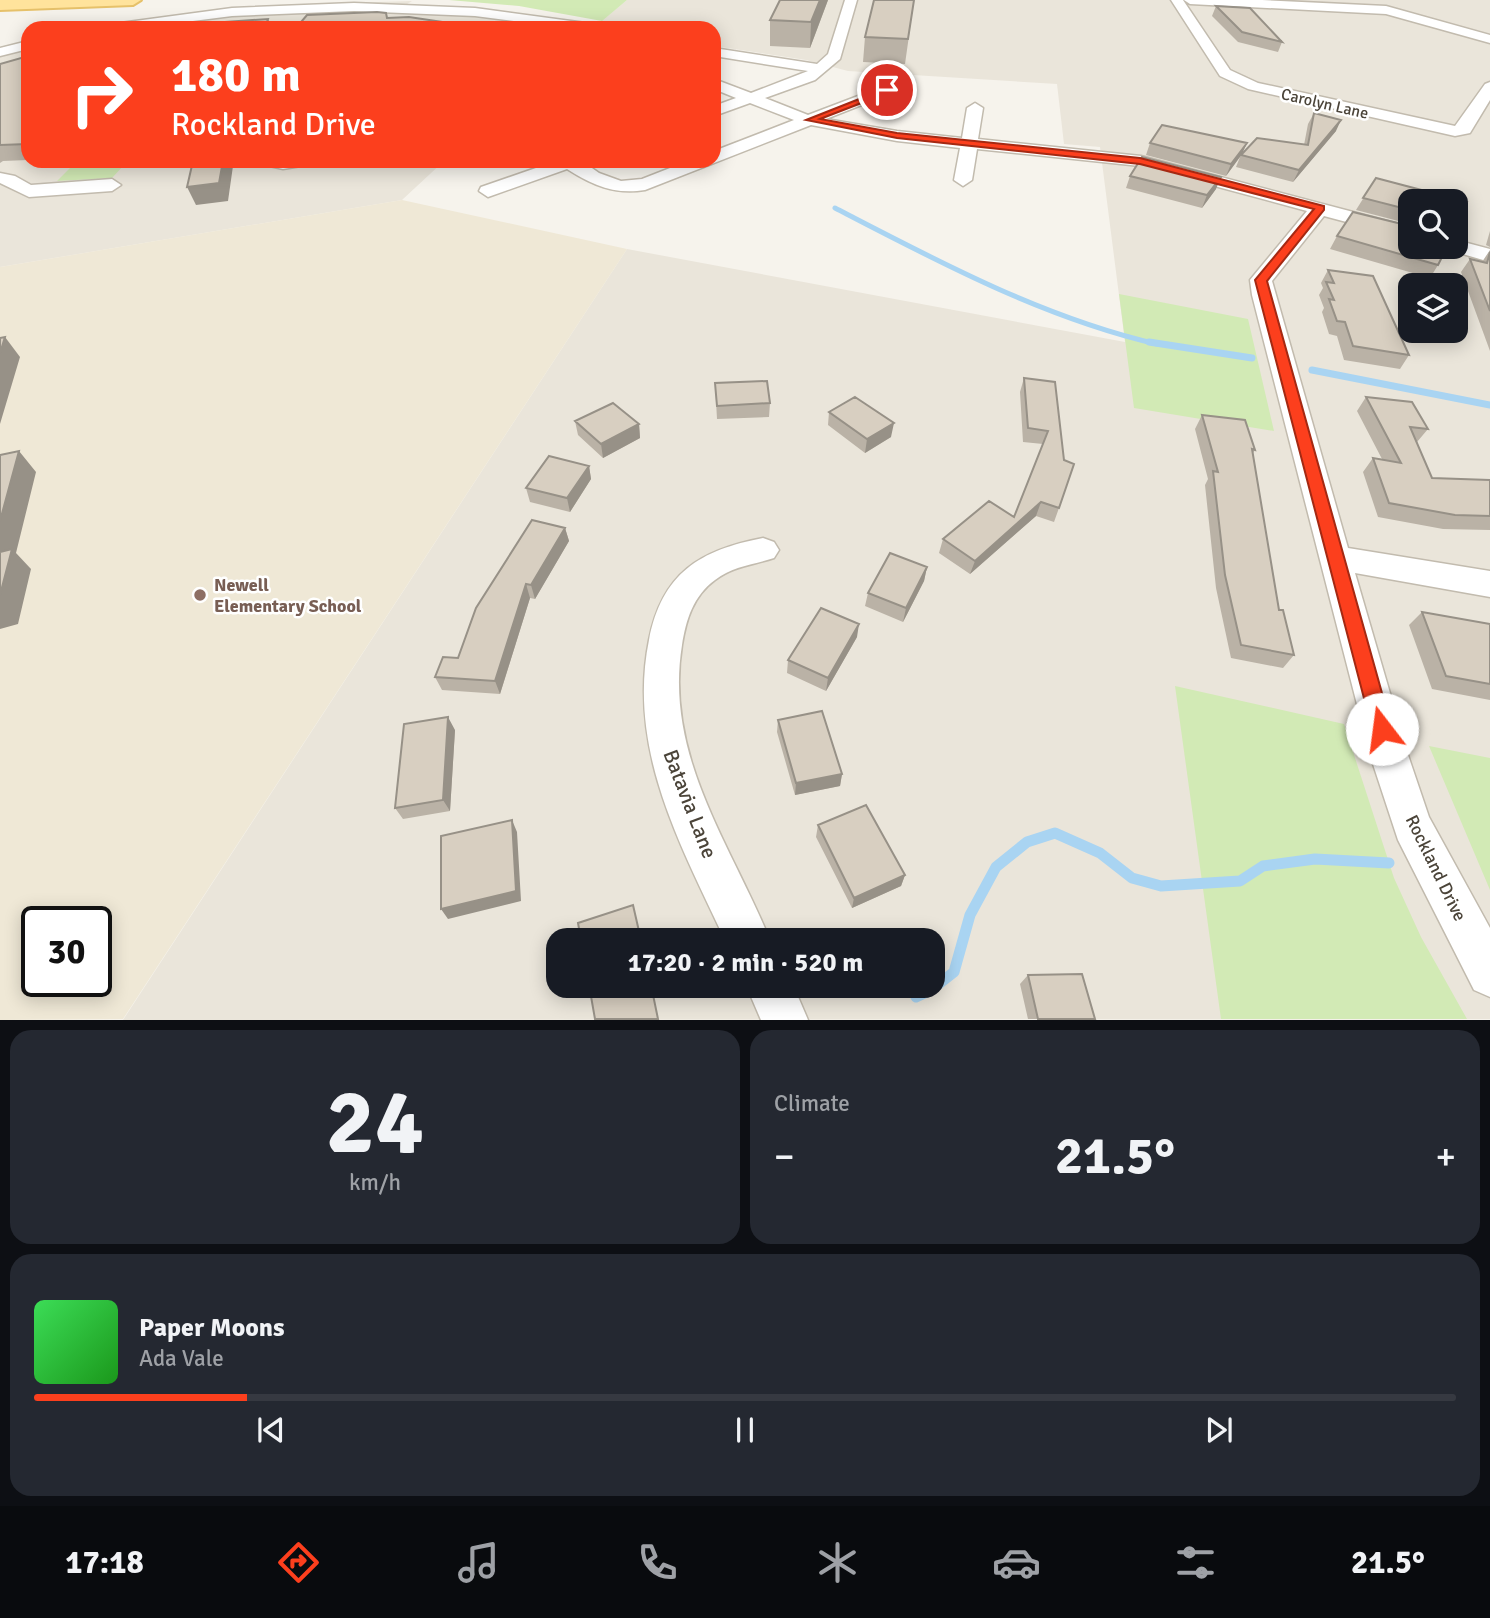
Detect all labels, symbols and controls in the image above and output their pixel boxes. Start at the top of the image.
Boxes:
text: 180 m [171,45,301,105]
icon: right [56,49,147,140]
pin [857,60,917,120]
icon: arrive [868,71,906,109]
street label: Carolyn Lane [1279,84,1370,124]
text: Rockland Drive [171,105,376,144]
map controls [1398,189,1468,343]
button: search [1398,189,1468,259]
button: layers [1398,273,1468,343]
place label: Newell Elementary School [214,574,362,617]
marker: Newell Elementary School [192,587,208,603]
position arrow [1345,692,1419,766]
street label: Batavia Lane [657,746,723,862]
street label: Rockland Drive [1401,811,1471,925]
speed limit sign: 30 [21,906,112,997]
text: 17:20 · 2 min · 520 m [628,947,863,979]
text: 24 [326,1066,424,1179]
text: Climate [774,1089,850,1118]
text: 21.5° [1055,1124,1175,1188]
text: − [774,1133,795,1180]
text: + [1435,1133,1456,1180]
text: km/h [349,1168,401,1197]
text: Paper Moons [139,1312,285,1344]
text: Ada Vale [139,1344,224,1373]
icon: previous [252,1411,290,1449]
icon: pause [726,1411,764,1449]
icon: next [1200,1411,1238,1449]
icon: directions [274,1538,323,1587]
icon: music [454,1538,503,1587]
icon: phone [633,1538,682,1587]
icon: climate [813,1538,862,1587]
icon: car [992,1538,1041,1587]
icon: filters [1171,1538,1220,1587]
text: 17:18 [65,1543,144,1582]
text: 21.5° [1351,1543,1425,1582]

